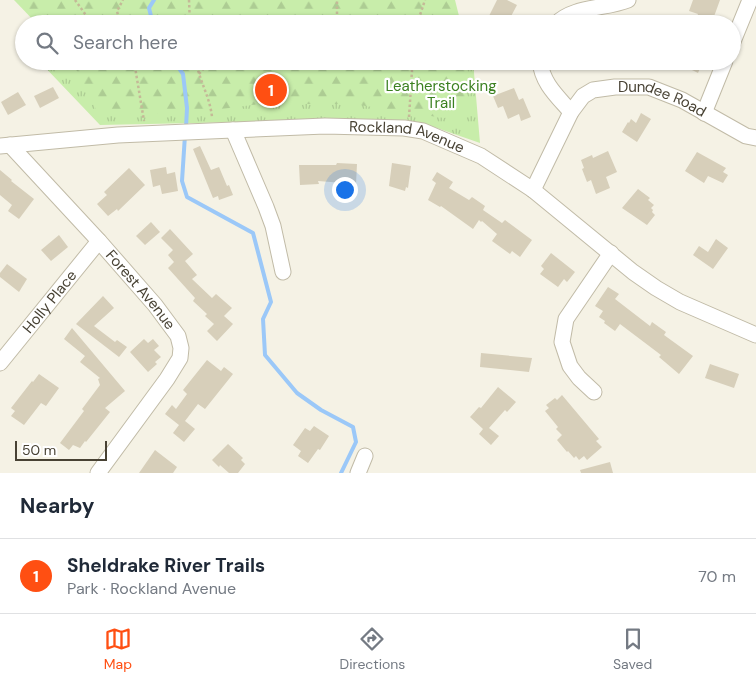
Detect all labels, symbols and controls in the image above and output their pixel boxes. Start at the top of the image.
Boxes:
search box [15,15,741,70]
icon: search [33,29,61,57]
text: Search here [73,30,178,55]
pin: 1 [255,71,287,109]
park label: Leatherstocking Trail [385,76,497,113]
street label: Dundee Road [618,76,710,122]
street label: Rockland Avenue [349,117,467,158]
your location [332,177,358,203]
street label: Forest Avenue [101,246,180,334]
street label: Holly Place [18,266,81,337]
scale bar [15,438,108,461]
text: 50 m [22,441,56,459]
text: Nearby [20,492,94,520]
text: Sheldrake River Trails [67,553,265,578]
text: 1 [33,566,39,587]
text: 70 m [698,566,736,587]
text: Park · Rockland Avenue [67,578,236,599]
tab: Map [104,625,132,673]
tab: Directions [340,625,405,673]
tab: Saved [613,625,652,673]

